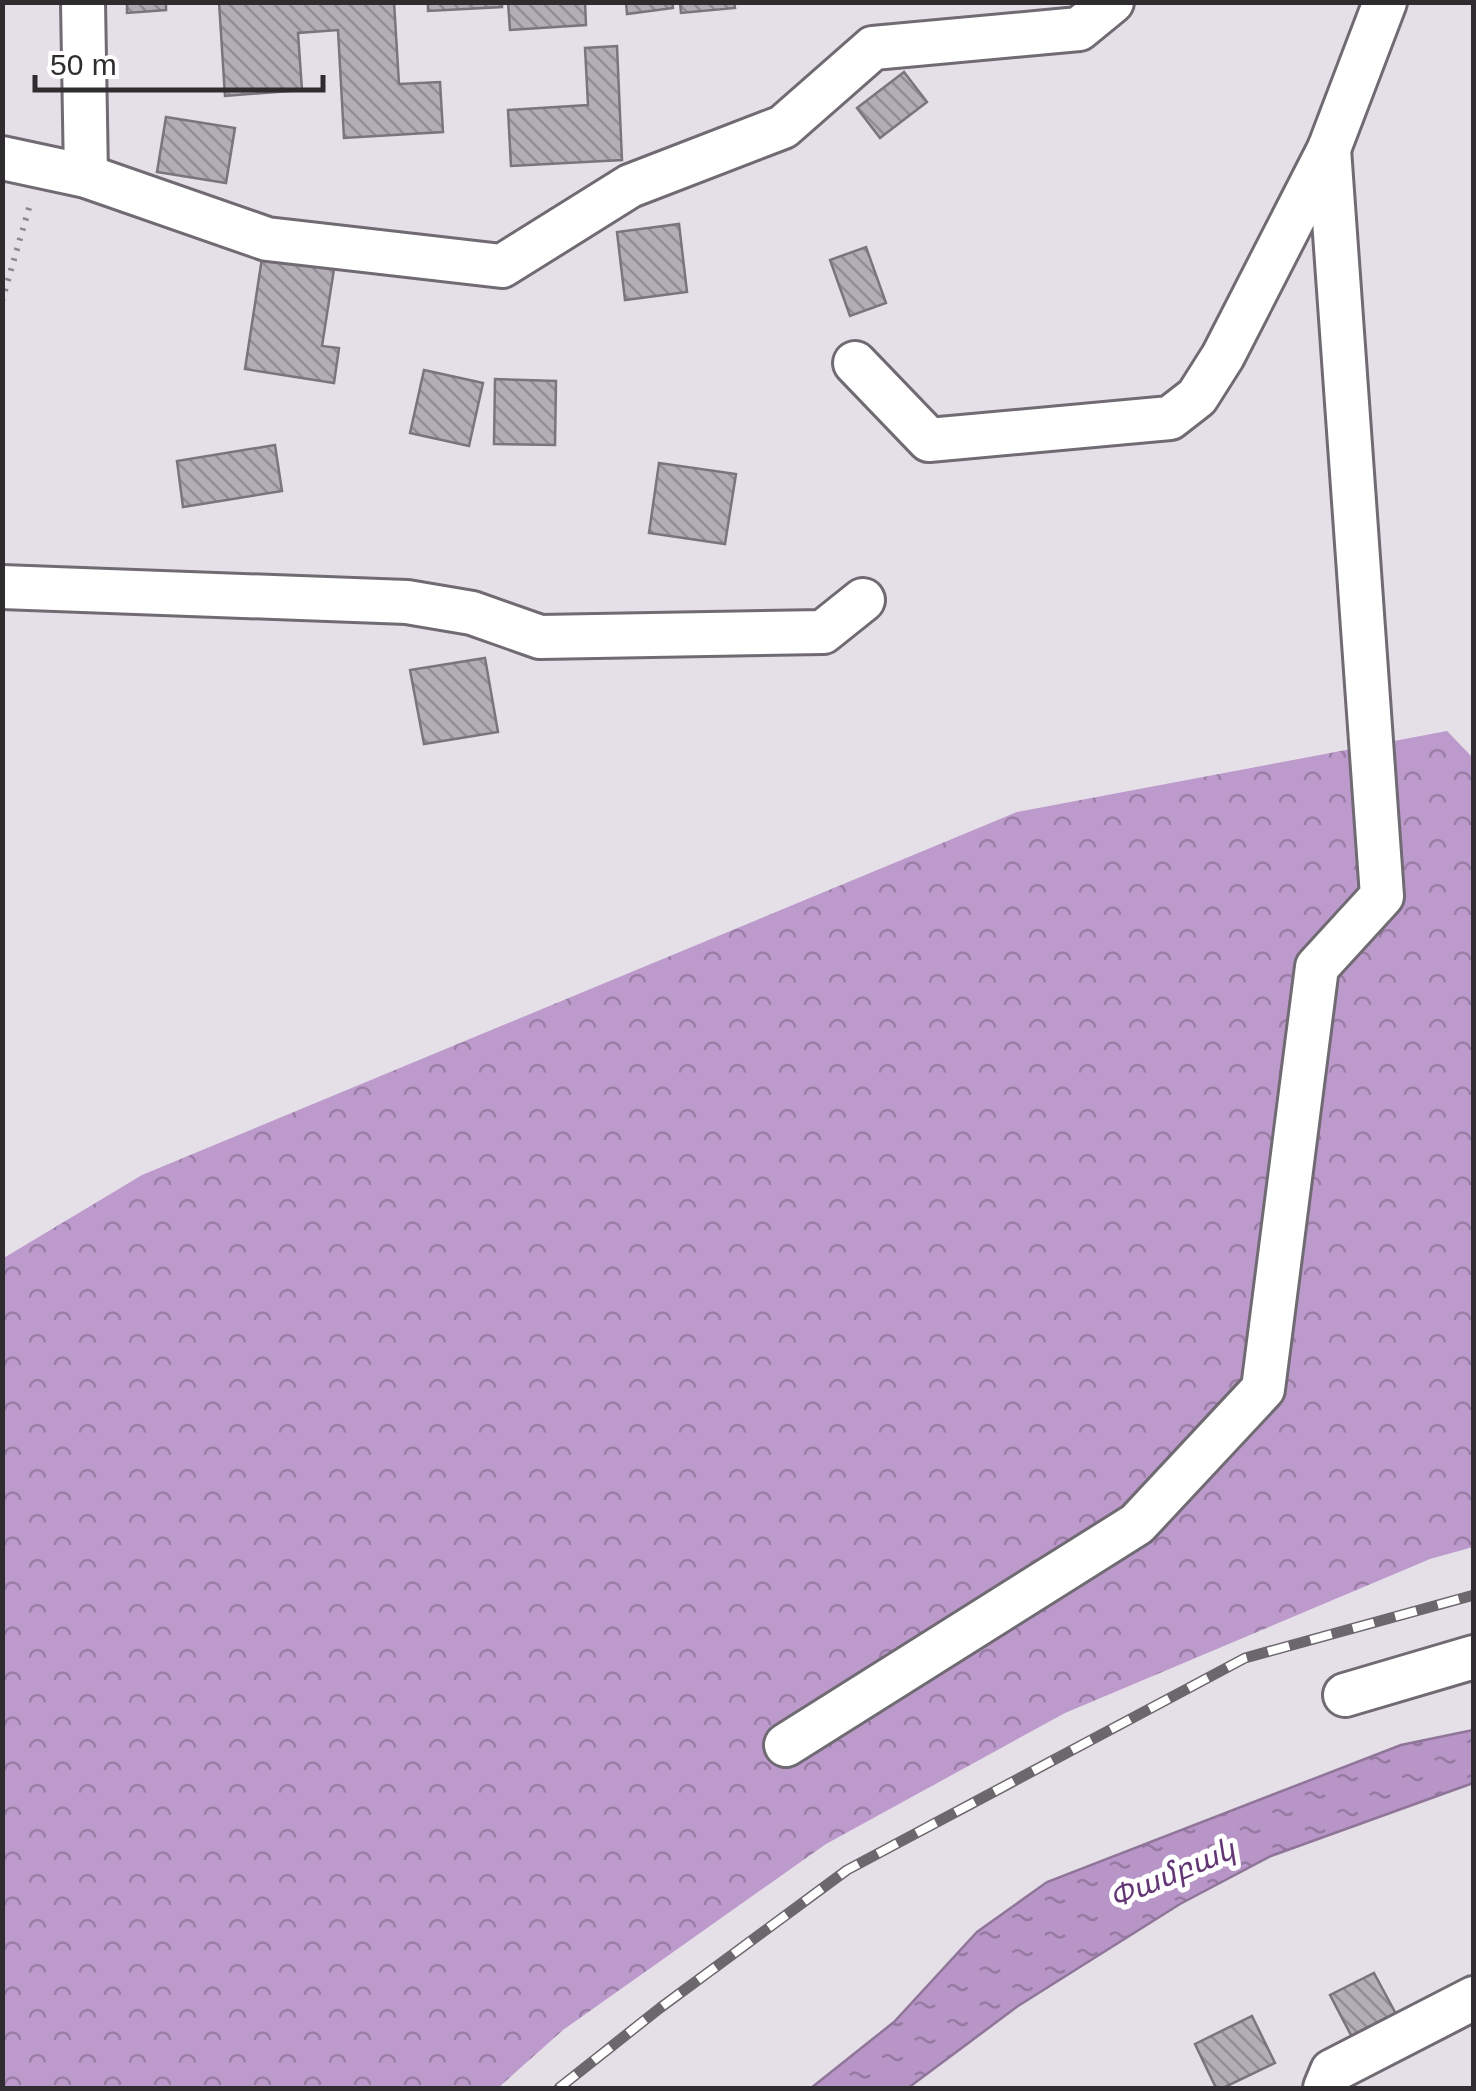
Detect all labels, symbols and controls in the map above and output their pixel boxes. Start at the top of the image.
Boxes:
scale bar [35,30,322,92]
text: 50 m [50,48,117,81]
water label: Փամբակ [1104,1831,1241,1916]

